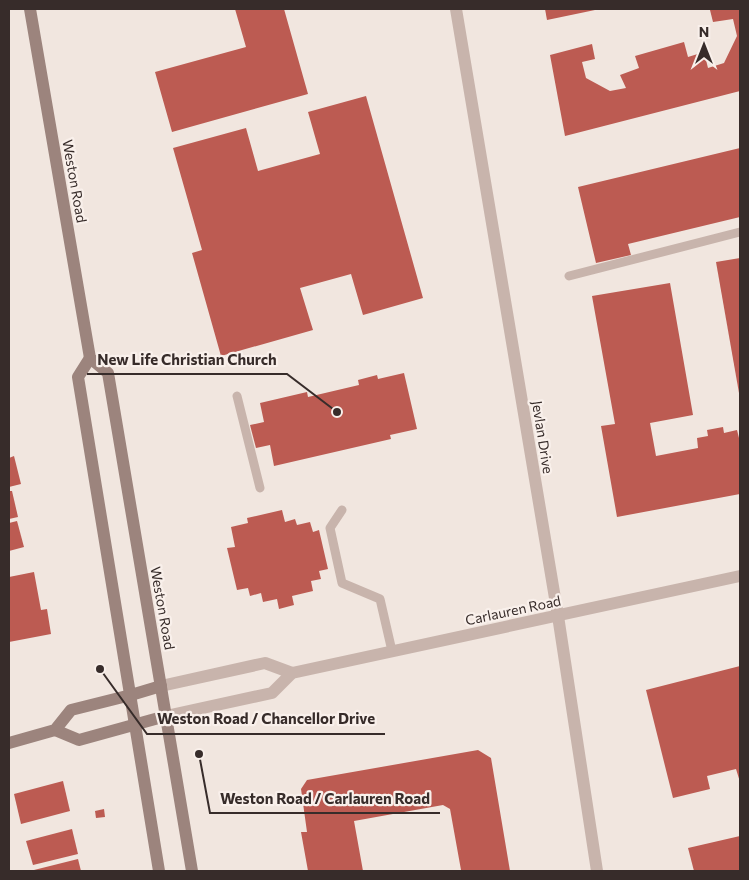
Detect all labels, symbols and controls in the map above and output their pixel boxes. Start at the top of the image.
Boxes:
north arrow [679,20,729,70]
text: N [699,23,709,40]
street label: Weston Road [59,138,91,224]
callout: New Life Christian Church [87,344,287,374]
text: New Life Christian Church [97,350,277,368]
street label: Jevlan Drive [529,399,557,475]
street label: Weston Road [147,565,179,651]
street label: Carlauren Road [464,592,562,628]
callout: Weston Road / Chancellor Drive [147,704,385,734]
text: Weston Road / Chancellor Drive [157,709,375,727]
callout: Weston Road / Carlauren Road [210,783,440,813]
text: Weston Road / Carlauren Road [220,789,430,807]

